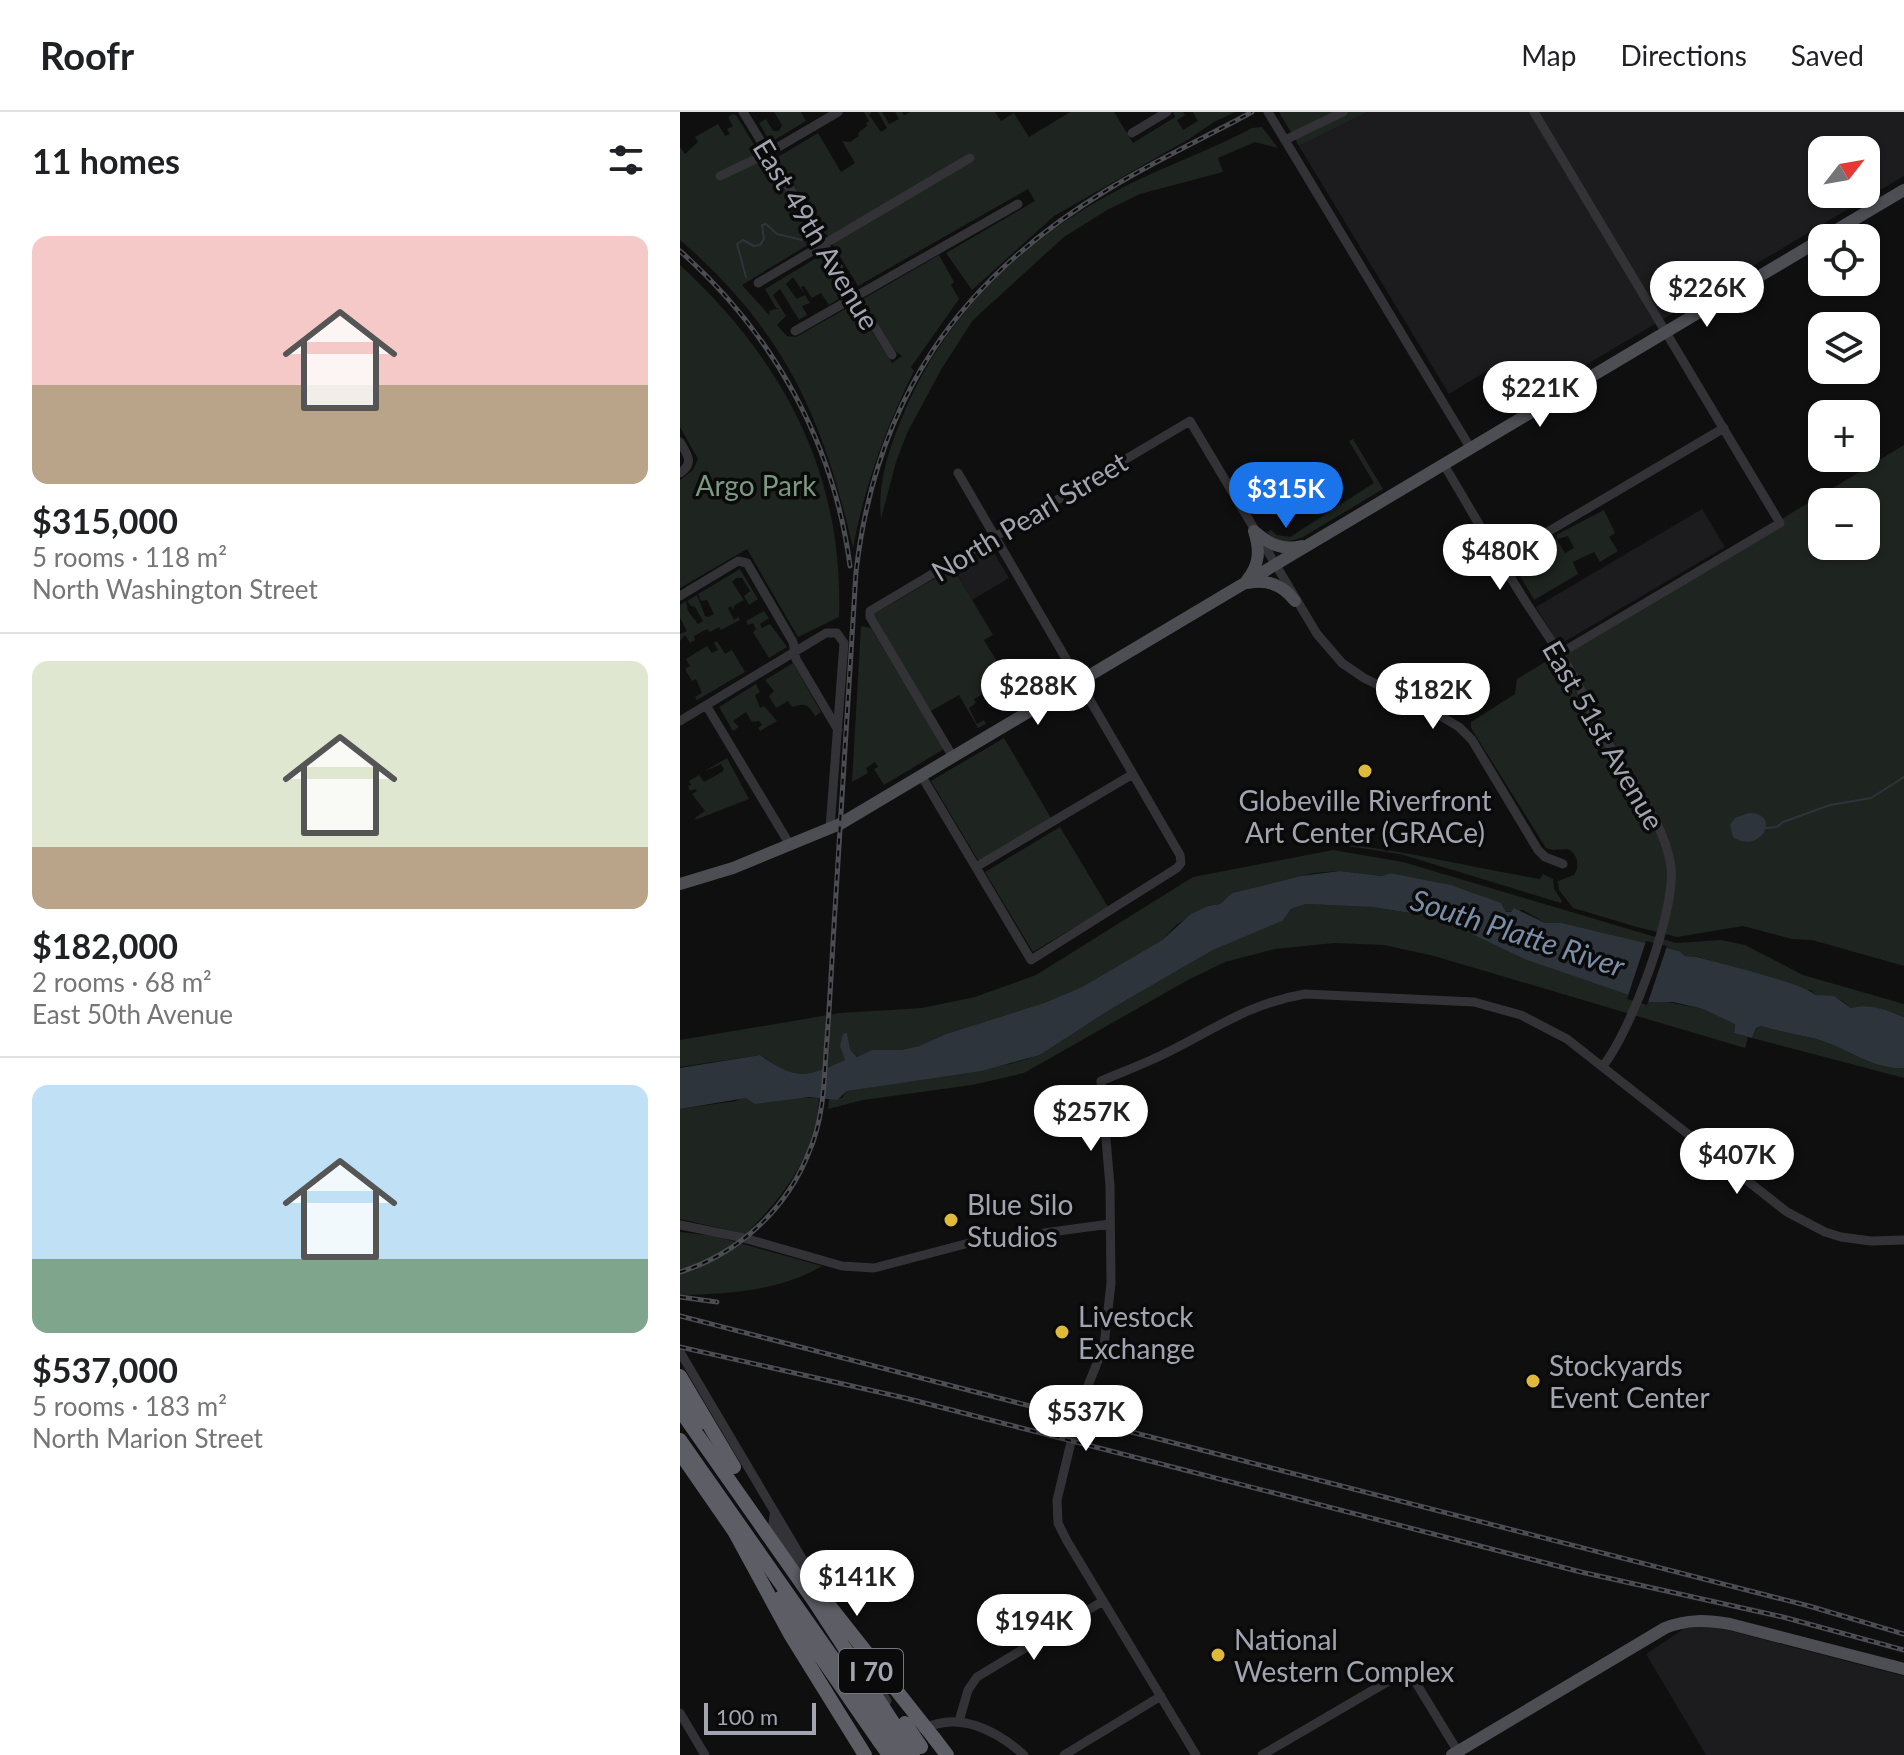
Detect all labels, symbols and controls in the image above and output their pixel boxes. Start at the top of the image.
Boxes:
text: Roofr [40,32,134,78]
text: Map [1521,38,1576,72]
text: Directions [1620,38,1747,72]
text: Saved [1791,38,1864,72]
street label: East 49th Avenue [747,133,887,335]
north arrow [1808,136,1880,208]
map controls [1808,136,1880,560]
icon: filters [604,138,648,182]
text: 11 homes [32,140,180,181]
button: locate [1808,224,1880,296]
pin: $226K [1651,261,1763,329]
text: $226K [1668,271,1746,303]
icon: home [268,288,412,432]
button: layers [1808,312,1880,384]
pin: $221K [1484,361,1596,429]
text: $221K [1501,371,1579,403]
button: + [1808,400,1880,472]
street label: North Pearl Street [925,444,1133,588]
pin: $315K [1230,462,1342,530]
park label: Argo Park [696,468,817,502]
text: $315K [1247,472,1325,504]
button: − [1808,488,1880,560]
text: $315,000 [32,500,178,541]
pin: $480K [1444,524,1556,592]
text: $480K [1461,534,1539,566]
text: 5 rooms · 118 m² [32,541,227,573]
text: North Washington Street [32,573,318,605]
street label: East 51st Avenue [1536,634,1672,836]
pin: $288K [982,659,1094,727]
pin: $182K [1377,663,1489,731]
text: $288K [999,669,1077,701]
text: $182K [1394,673,1472,705]
icon: home [268,713,412,857]
marker: Globeville Riverfront Art Center (GRACe) [1356,762,1374,780]
place label: Globeville Riverfront Art Center (GRACe) [1238,783,1492,849]
water label: South Platte River [1407,881,1630,984]
text: $182,000 [32,925,178,966]
text: 2 rooms · 68 m² [32,966,212,998]
text: East 50th Avenue [32,998,233,1030]
pin: $257K [1035,1085,1147,1153]
text: $257K [1052,1095,1130,1127]
pin: $407K [1681,1128,1793,1196]
icon: home [268,1137,412,1281]
text: $407K [1698,1138,1776,1170]
place label: Blue Silo Studios [967,1187,1073,1253]
marker: Blue Silo Studios [942,1211,960,1229]
place label: Livestock Exchange [1078,1299,1195,1365]
marker: Livestock Exchange [1053,1323,1071,1341]
place label: Stockyards Event Center [1549,1348,1710,1414]
text: $537,000 [32,1349,178,1390]
marker: Stockyards Event Center [1524,1372,1542,1390]
pin: $537K [1030,1385,1142,1453]
text: 5 rooms · 183 m² [32,1390,227,1422]
text: $537K [1047,1395,1125,1427]
text: North Marion Street [32,1422,263,1454]
pin: $141K [801,1550,913,1618]
text: $141K [818,1560,896,1592]
pin: $194K [978,1594,1090,1662]
text: $194K [995,1604,1073,1636]
place label: National Western Complex [1234,1622,1454,1688]
marker: National Western Complex [1209,1646,1227,1664]
road number: I 70 [839,1649,903,1693]
scale bar [704,1699,816,1735]
text: 100 m [716,1703,778,1730]

